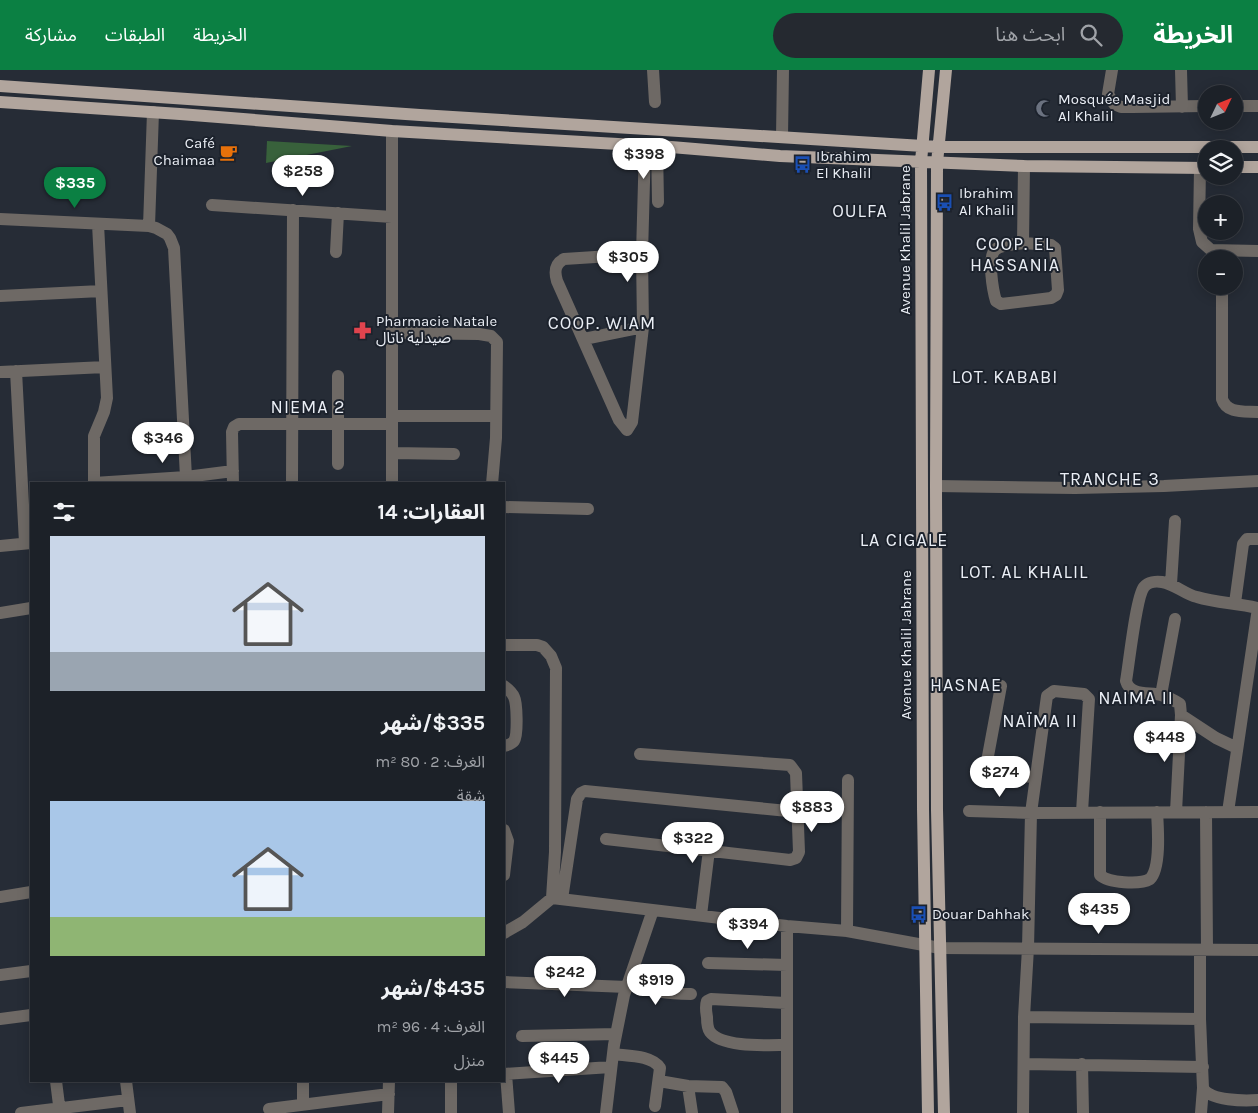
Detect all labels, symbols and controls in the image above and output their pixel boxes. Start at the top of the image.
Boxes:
search box [773,13,1123,58]
icon: search [1077,21,1105,49]
text: الخريطة [1153,21,1233,49]
text: مشاركة [25,24,77,46]
text: الطبقات [105,24,165,46]
text: الخريطة [193,24,247,46]
text: ابحث هنا [995,24,1065,46]
north arrow [1198,85,1242,130]
map controls [1198,85,1243,295]
place label: Mosquée Masjid Al Khalil [1058,90,1171,125]
mosque icon: Mosquée Masjid Al Khalil [1034,98,1054,118]
place label: Café Chaimaa [153,134,215,169]
pin: $398 [614,138,674,180]
button: layers [1198,140,1243,185]
cafe icon: Café Chaimaa [219,142,239,162]
text: $398 [623,144,665,163]
place label: Ibrahim El Khalil [816,147,872,182]
pin: $258 [273,154,333,197]
bus stop icon: Ibrahim El Khalil [792,155,812,175]
text: $258 [283,161,323,180]
street label: Avenue Khalil Jabrane [896,165,914,315]
pin: $335 [45,166,105,209]
text: $335 [55,173,95,192]
place label: Ibrahim Al Khalil [959,184,1015,219]
bus stop icon: Ibrahim Al Khalil [935,192,955,212]
button: + [1198,195,1243,240]
district label: OULFA [832,200,888,222]
district label: COOP. EL HASSANIA [970,233,1060,276]
pin: $305 [598,240,658,283]
text: $305 [608,247,648,266]
button: − [1198,250,1243,295]
place label: Pharmacie Natale صيدلية ناتال [376,312,497,347]
district label: COOP. WIAM [548,312,656,334]
pharmacy icon: Pharmacie Natale صيدلية ناتال [352,320,372,340]
district label: LOT. KABABI [952,366,1058,388]
district label: NIEMA 2 [271,396,345,418]
pin: $346 [133,422,193,464]
text: $346 [143,428,183,447]
district label: TRANCHE 3 [1060,468,1160,490]
icon: filters [50,498,78,526]
text: العقارات: 14 [377,500,485,524]
district label: LA CIGALE [860,529,948,551]
district label: LOT. AL KHALIL [960,561,1088,583]
icon: home [223,569,313,659]
street label: Avenue Khalil Jabrane [897,570,915,720]
district label: HASNAE [930,674,1002,696]
district label: NAIMA II [1098,687,1174,709]
district label: NAÏMA II [1002,710,1078,732]
text: $335/شهر [381,711,485,735]
pin: $448 [1135,720,1195,763]
text: $448 [1145,727,1185,746]
text: الغرف: 2 · 80 m² [375,752,485,771]
pin: $274 [970,756,1030,798]
text: $274 [981,762,1019,781]
text: شقة [457,786,485,805]
pin: $883 [782,790,842,833]
text: $883 [791,797,833,816]
pin: $322 [663,822,723,864]
text: $322 [673,828,713,847]
icon: home [223,834,313,924]
pin: $435 [1069,892,1129,935]
text: $435 [1079,899,1119,918]
bus stop icon: Douar Dahhak [908,904,928,924]
place label: Douar Dahhak [932,905,1029,923]
pin: $394 [718,908,778,950]
text: $394 [728,914,768,933]
pin: $242 [535,956,595,998]
text: $242 [545,962,585,981]
pin: $919 [626,964,686,1006]
text: $919 [638,970,674,989]
text: $435/شهر [381,976,485,1000]
text: الغرف: 4 · 96 m² [377,1017,485,1036]
pin: $445 [529,1042,589,1084]
text: $445 [539,1048,579,1067]
text: منزل [454,1051,485,1070]

